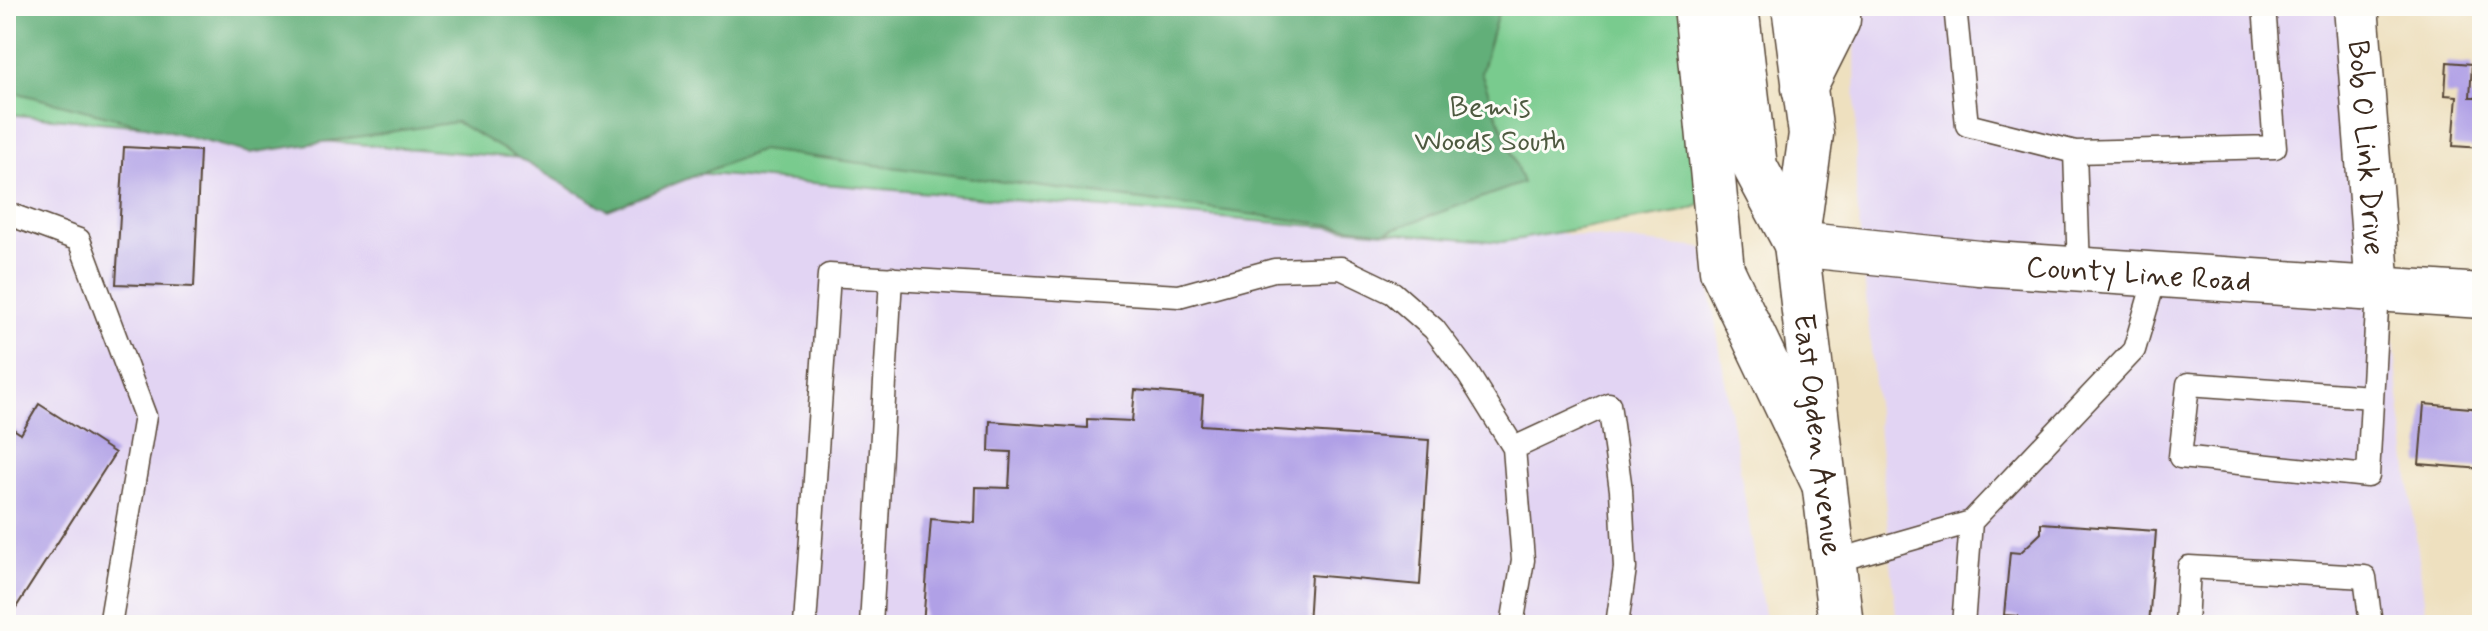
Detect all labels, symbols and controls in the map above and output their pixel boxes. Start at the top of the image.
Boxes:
street label: Bob O Link Drive [2338,39,2393,257]
park label: Bemis Woods South [1414,88,1566,161]
street label: County Line Road [2025,248,2252,302]
street label: East Ogden Avenue [1783,311,1851,558]

